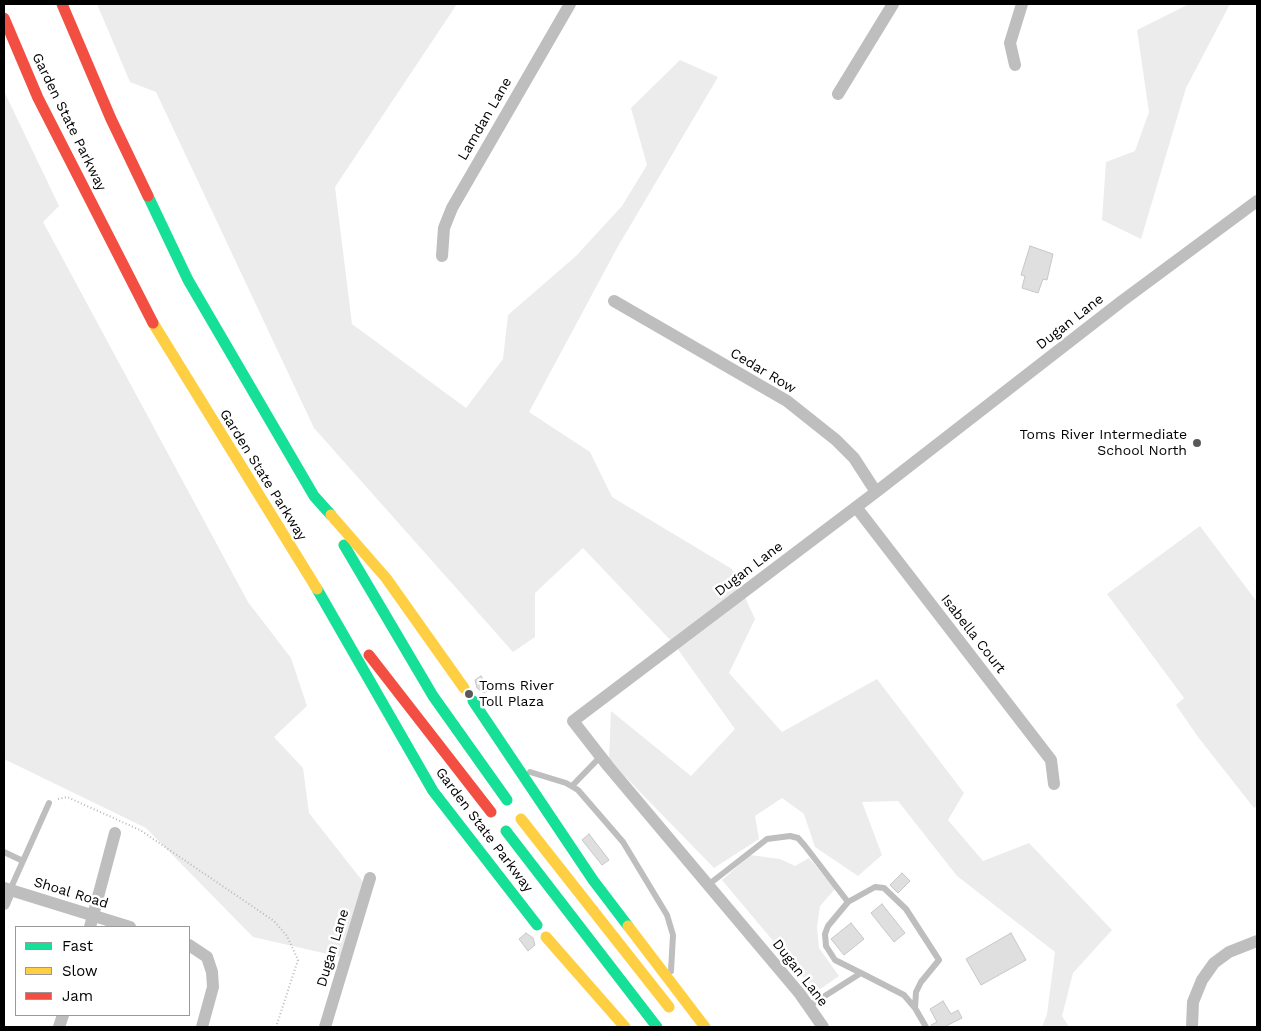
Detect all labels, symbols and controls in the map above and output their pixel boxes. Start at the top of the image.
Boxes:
street label: Garden State Parkway [28,50,110,194]
street label: Lamdan Lane [455,75,515,163]
street label: Dugan Lane [1033,291,1107,353]
street label: Cedar Row [727,345,799,397]
street label: Garden State Parkway [216,406,310,544]
place label: Toms River Intermediate School North [1020,427,1187,460]
marker: Toms River Intermediate School North [1191,437,1203,449]
street label: Dugan Lane [712,538,786,600]
street label: Isabella Court [937,591,1009,677]
place label: Toms River Toll Plaza [479,678,554,710]
marker: Toms River Toll Plaza [463,688,475,700]
street label: Garden State Parkway [432,764,536,896]
street label: Shoal Road [32,874,110,912]
street label: Dugan Lane [313,907,353,989]
legend [15,926,190,1016]
street label: Dugan Lane [769,936,831,1010]
text: Fast [62,937,93,955]
text: Slow [62,962,98,980]
text: Jam [62,987,93,1005]

